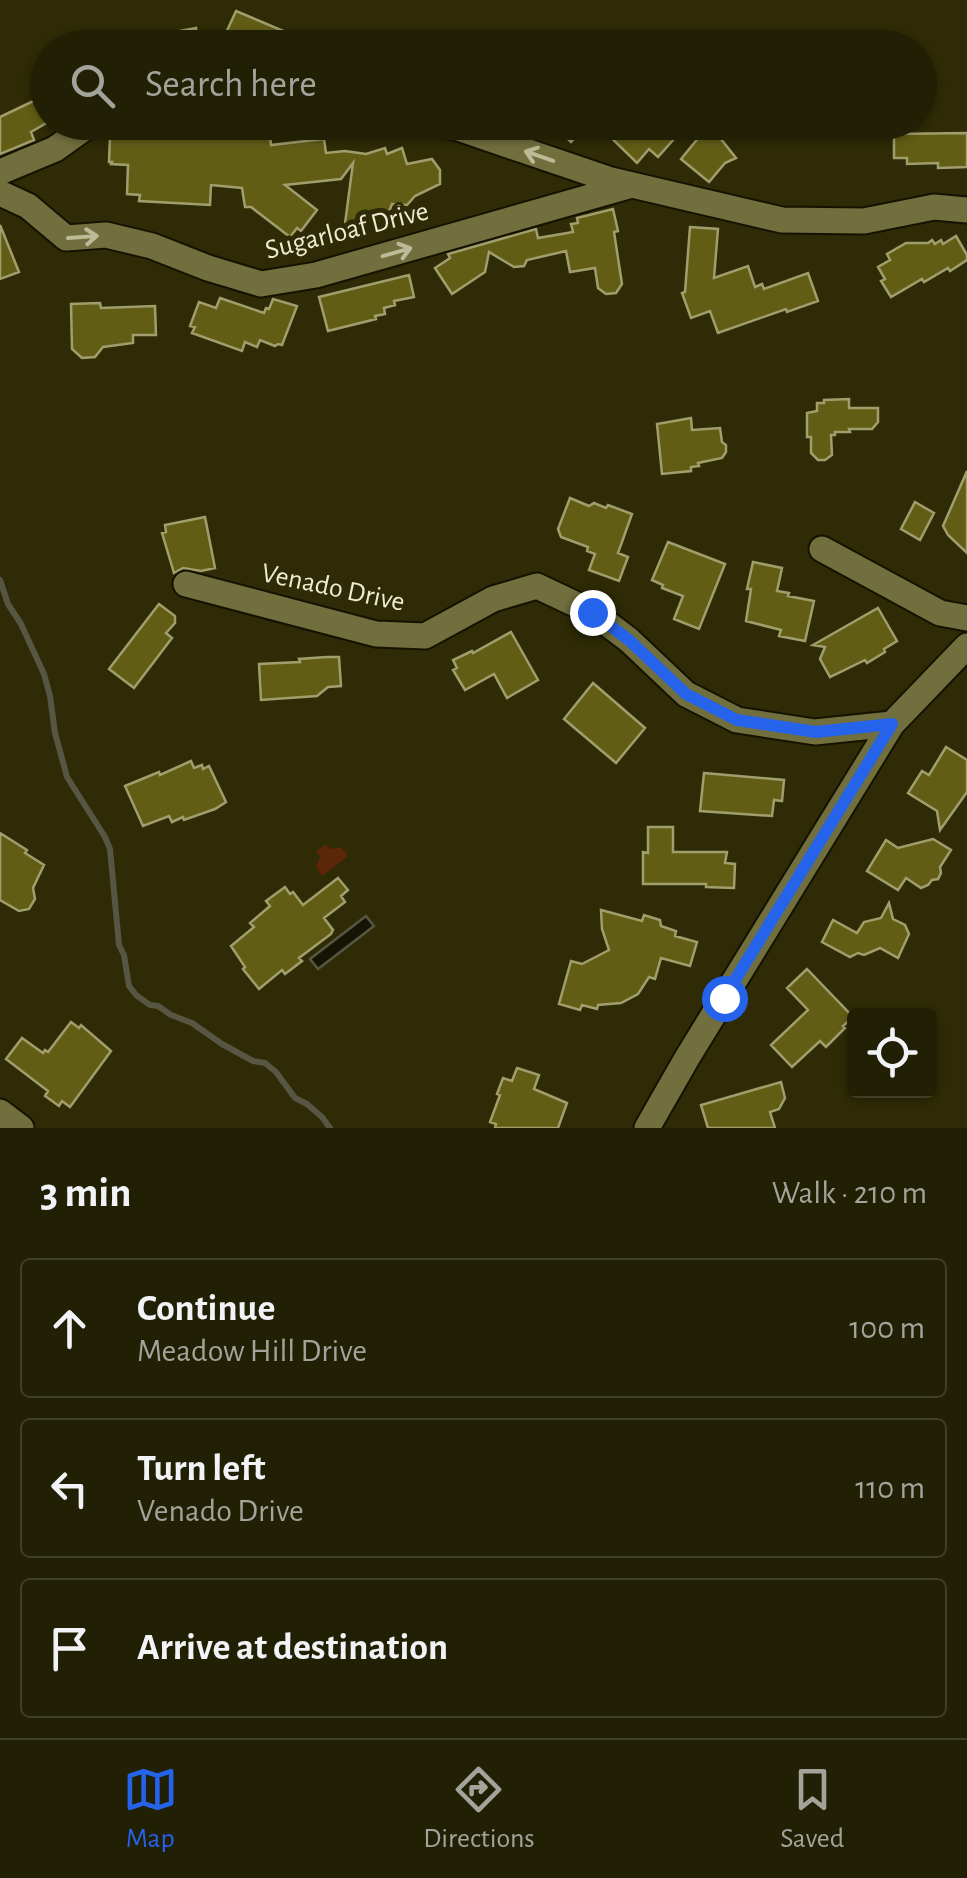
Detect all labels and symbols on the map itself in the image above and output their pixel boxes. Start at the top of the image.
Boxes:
one-way arrow [524,145,556,163]
street label: Sugarloaf Drive [263,197,431,265]
one-way arrow [67,227,99,246]
one-way arrow [380,242,412,261]
street label: Venado Drive [259,559,407,617]
route end [570,590,616,636]
route start [702,976,748,1022]

